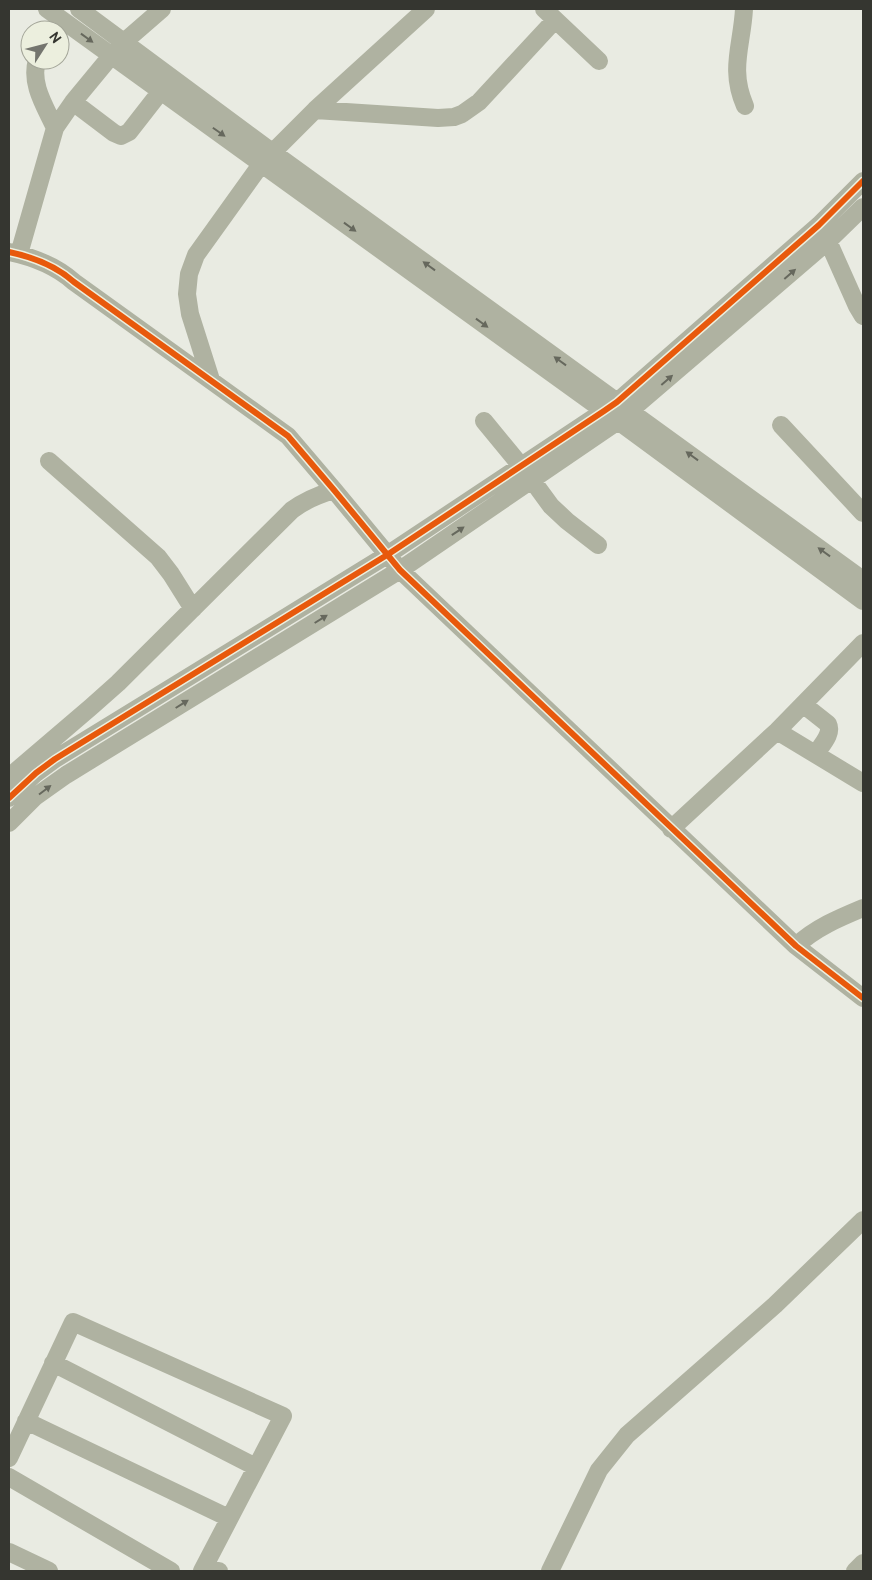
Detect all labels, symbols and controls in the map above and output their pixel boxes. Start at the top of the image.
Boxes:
north arrow [20,20,70,70]
text: N [44,29,64,47]
one-way arrow [80,32,93,42]
one-way arrow [212,127,225,137]
one-way arrow [343,222,357,232]
one-way arrow [422,261,436,271]
one-way arrow [784,268,797,279]
one-way arrow [475,318,489,328]
one-way arrow [554,356,567,366]
one-way arrow [660,374,673,385]
one-way arrow [685,451,699,461]
one-way arrow [451,526,464,536]
one-way arrow [818,546,831,557]
one-way arrow [314,614,328,623]
one-way arrow [176,699,189,708]
one-way arrow [38,785,52,795]

